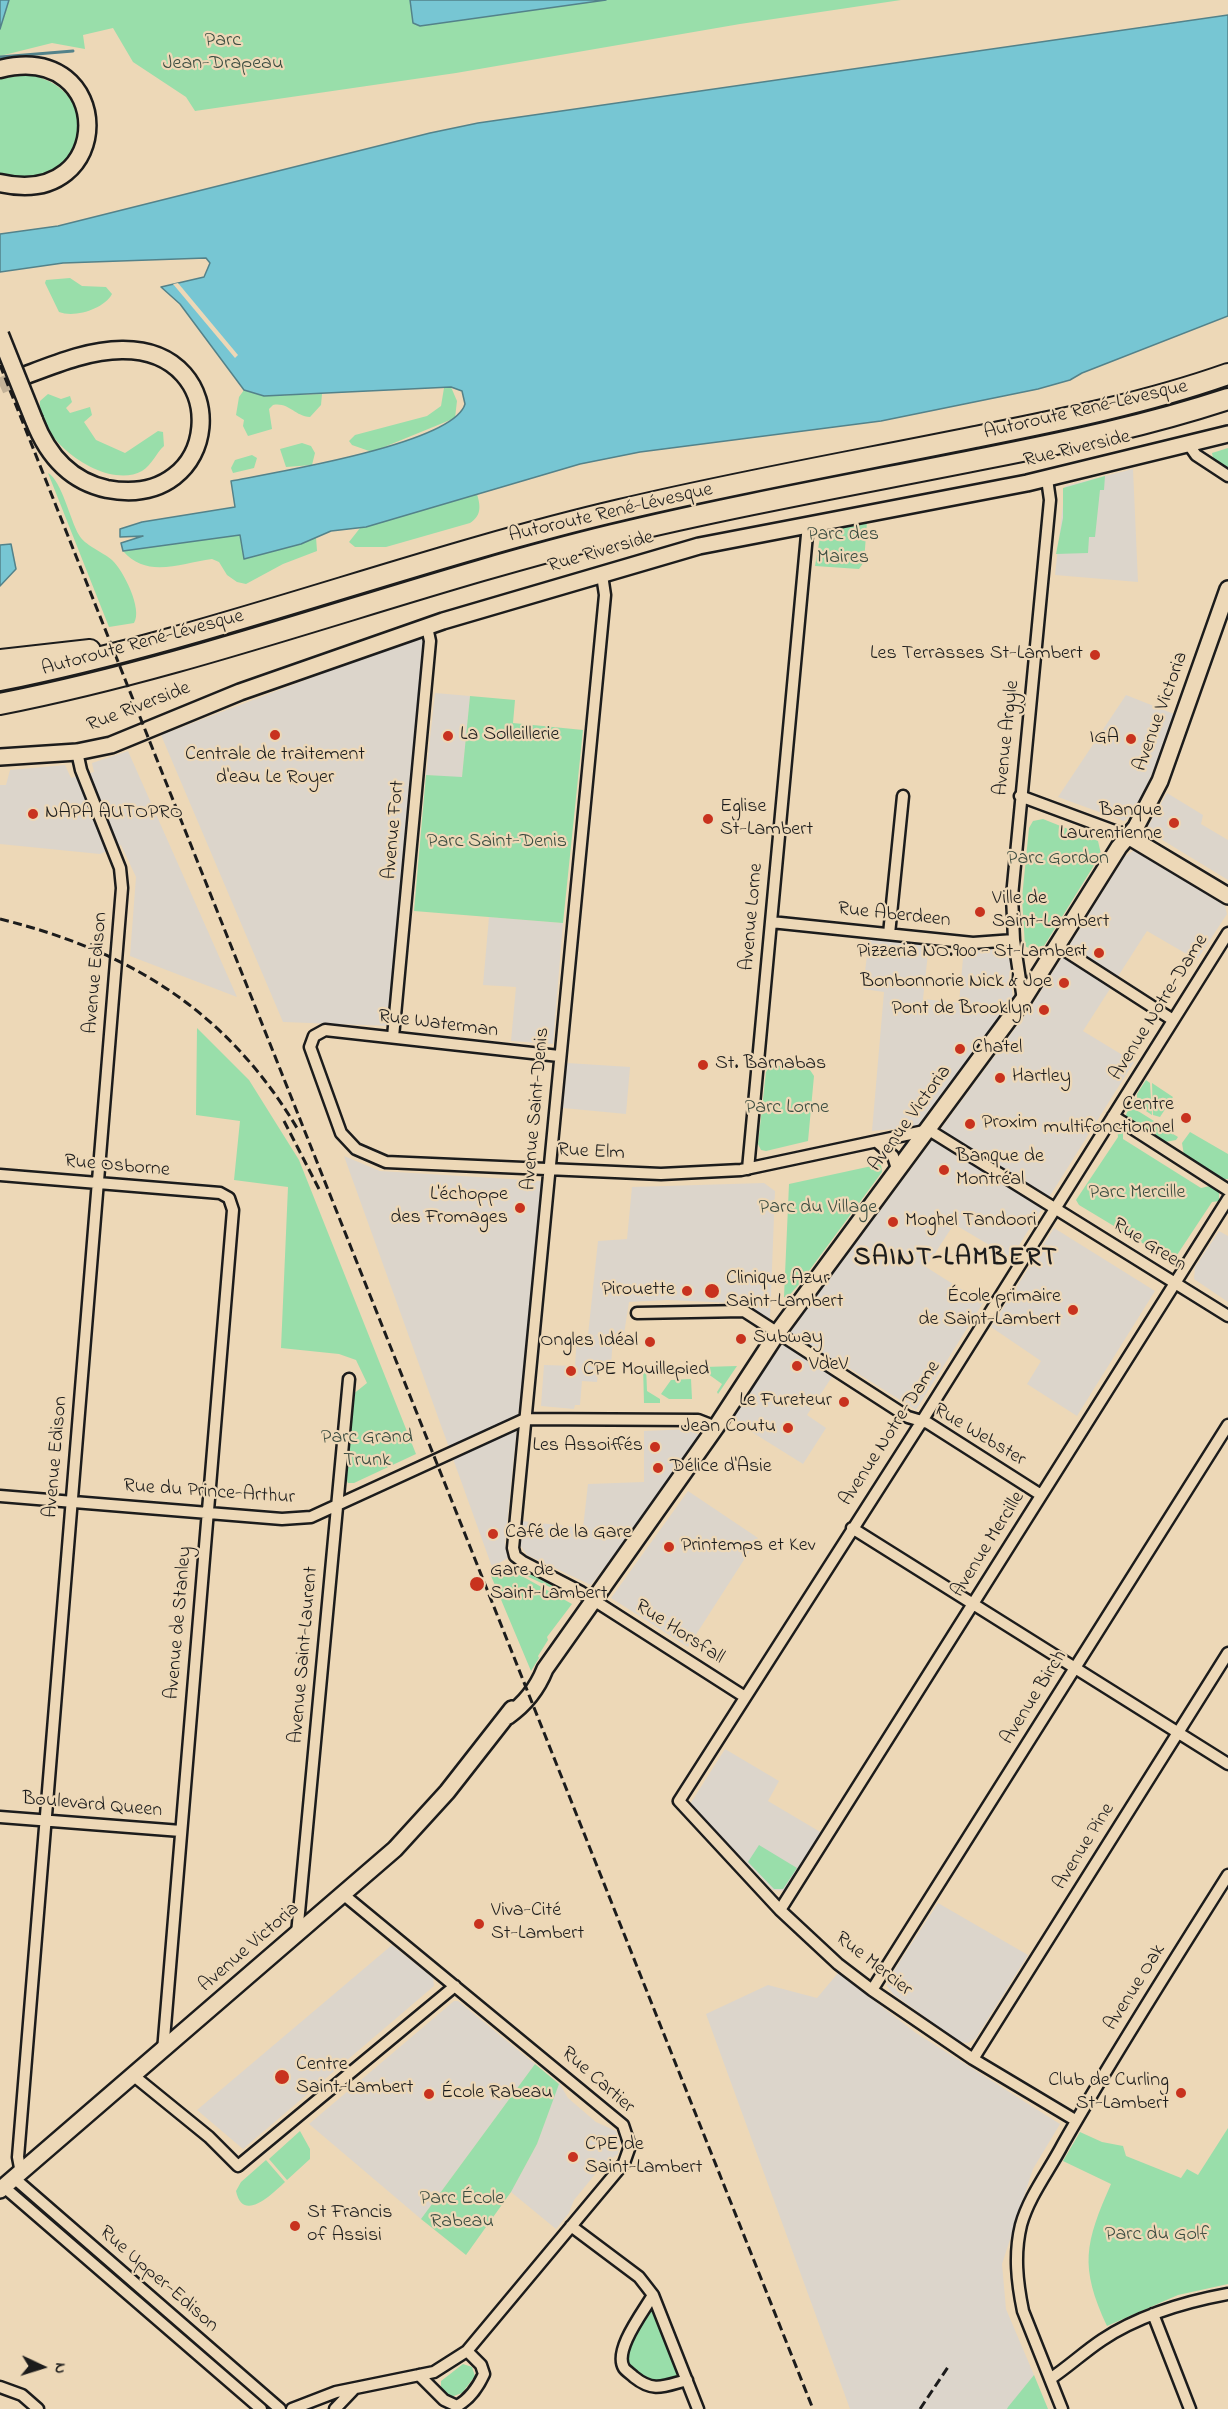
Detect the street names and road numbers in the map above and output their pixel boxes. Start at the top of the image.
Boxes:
street label: Autoroute René-Lévesque [982,376,1190,446]
street label: Rue Riverside [1021,426,1133,474]
street label: Autoroute René-Lévesque [507,479,715,549]
street label: Rue Riverside [546,527,656,579]
street label: Autoroute René-Lévesque [39,605,247,683]
street label: Avenue Victoria [1129,649,1195,775]
street label: Rue Riverside [84,677,194,739]
street label: Avenue Argyle [990,679,1026,797]
street label: Avenue Fort [379,780,411,880]
street label: Avenue Lorne [736,862,770,972]
street label: Rue Aberdeen [836,898,952,934]
street label: Avenue Edison [80,911,114,1035]
street label: Avenue Notre-Dame [1105,930,1215,1086]
street label: Rue Waterman [377,1006,499,1044]
street label: Avenue Saint-Denis [518,1027,556,1191]
street label: Avenue Victoria [864,1061,958,1177]
street label: Rue Elm [557,1139,625,1167]
street label: Rue Osborne [63,1150,171,1184]
street label: Rue Green [1107,1214,1191,1278]
street label: Avenue Notre-Dame [835,1357,947,1511]
street label: Avenue Edison [40,1395,74,1519]
street label: Rue Webster [928,1399,1030,1473]
street label: Rue du Prince-Arthur [123,1475,295,1511]
street label: Avenue Mercille [947,1488,1031,1602]
street label: Avenue de Stanley [161,1545,199,1701]
street label: Avenue Saint-Laurent [285,1566,325,1744]
street label: Rue Horsfall [630,1595,728,1671]
street label: Avenue Birch [997,1647,1073,1749]
street label: Boulevard Queen [21,1788,163,1824]
street label: Avenue Pine [1049,1799,1121,1895]
street label: Avenue Victoria [195,1898,305,1998]
street label: Rue Mercier [830,1927,916,2003]
street label: Avenue Oak [1100,1940,1172,2036]
street label: Rue Cartier [555,2042,639,2120]
street label: Rue Upper-Edison [93,2221,223,2339]

